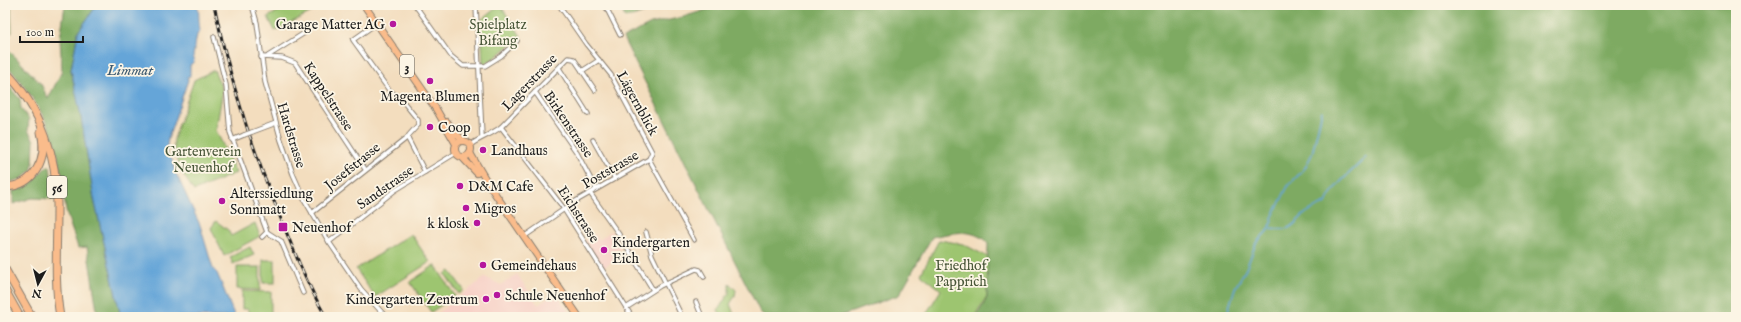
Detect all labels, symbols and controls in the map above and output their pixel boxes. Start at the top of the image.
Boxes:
place label: Garage Matter AG [276,16,386,34]
park label: Spielplatz Bifang [469,16,527,50]
scale bar [20,18,83,44]
marker: Garage Matter AG [388,19,398,29]
text: 100 m [26,25,54,40]
street label: Lagerstrasse [498,50,562,115]
road number: 3 [400,55,414,77]
street label: Kappelstrasse [299,59,357,135]
water label: Limmat [106,61,154,80]
street label: Lägernblick [612,68,662,139]
marker: Magenta Blumen [425,76,435,86]
place label: Magenta Blumen [380,88,480,106]
street label: Birkenstrasse [539,88,597,162]
street label: Hardstrasse [273,100,310,171]
place label: Coop [438,119,471,137]
marker: Coop [425,122,435,132]
street label: Josefstrasse [320,138,385,196]
place label: Landhaus [491,142,548,160]
park label: Gartenverein Neuenhof [165,143,242,177]
marker: Landhaus [478,145,488,155]
street label: Poststrasse [579,146,642,193]
street label: Sandstrasse [354,161,418,214]
road number: 56 [47,176,67,198]
place label: D&M Cafe [468,178,534,196]
marker: D&M Cafe [455,181,465,191]
street label: Eichstrasse [553,183,603,247]
place label: Alterssiedlung Sonnmatt [229,185,314,219]
marker: Alterssiedlung Sonnmatt [217,196,227,206]
place label: Migros [474,200,516,218]
marker: Migros [461,203,471,213]
place label: k klosk [427,215,469,233]
marker: k klosk [472,218,482,228]
place label: Neuenhof [292,219,354,237]
marker: Neuenhof [277,221,289,233]
place label: Kindergarten Eich [612,234,690,268]
marker: Kindergarten Eich [599,245,609,255]
place label: Gemeindehaus [491,257,577,275]
park label: Friedhof Papprich [935,257,990,291]
marker: Gemeindehaus [478,260,488,270]
north arrow [18,264,58,304]
text: N [31,285,43,301]
place label: Schule Neuenhof [505,287,608,305]
marker: Schule Neuenhof [492,290,502,300]
place label: Kindergarten Zentrum [345,291,478,309]
marker: Kindergarten Zentrum [481,294,491,304]

